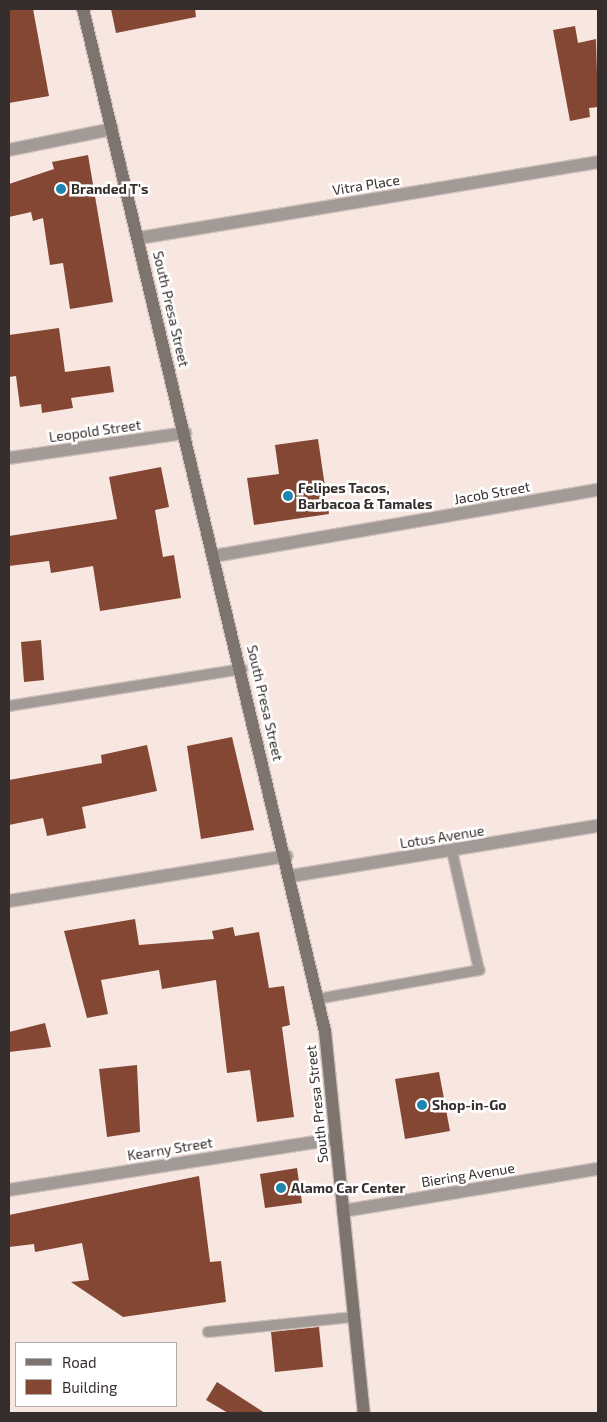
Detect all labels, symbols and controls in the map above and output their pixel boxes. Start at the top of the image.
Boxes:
street label: Vitra Place [331,171,401,199]
place label: Branded T's [71,181,149,197]
marker: Branded T's [55,183,67,195]
street label: South Presa Street [149,249,193,369]
street label: Leopold Street [48,416,142,446]
street label: Jacob Street [453,478,531,508]
place label: Felipes Tacos, Barbacoa & Tamales [298,480,433,512]
marker: Felipes Tacos, Barbacoa & Tamales [282,490,294,502]
street label: South Presa Street [243,643,287,763]
street label: Lotus Avenue [398,822,486,852]
street label: South Presa Street [302,1044,332,1164]
place label: Shop-in-Go [432,1097,506,1113]
marker: Shop-in-Go [416,1099,428,1111]
street label: Kearny Street [126,1134,214,1164]
street label: Biering Avenue [420,1159,516,1191]
place label: Alamo Car Center [291,1180,406,1196]
marker: Alamo Car Center [275,1182,287,1194]
legend [15,1342,178,1407]
text: Road [62,1353,97,1371]
text: Building [62,1378,117,1396]

